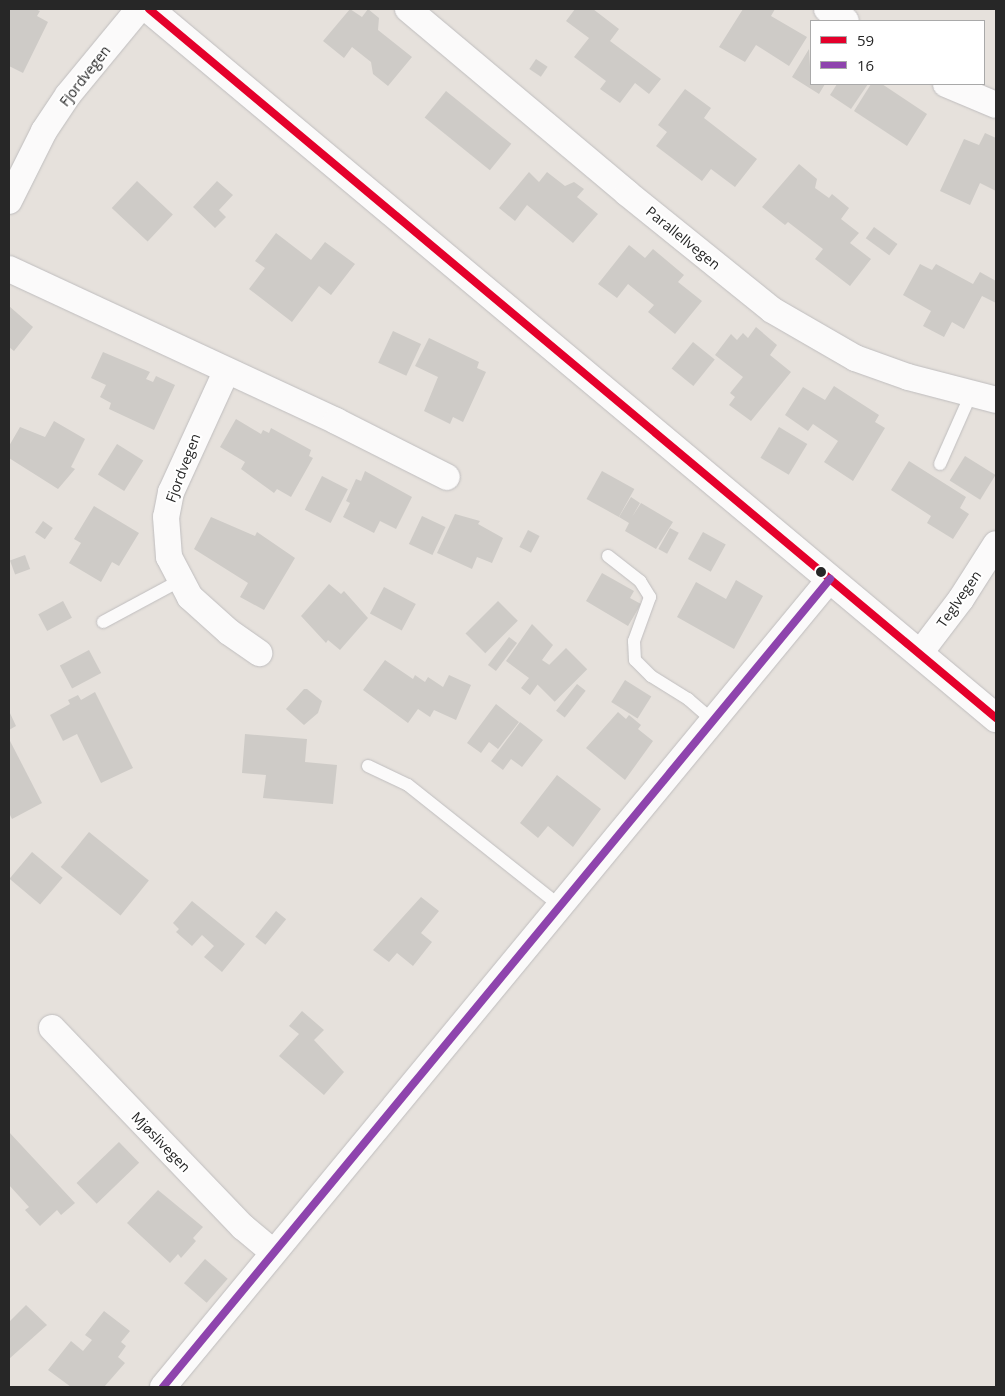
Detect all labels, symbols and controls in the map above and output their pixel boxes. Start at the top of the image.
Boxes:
legend [810,20,985,85]
text: 59 [857,30,874,50]
street label: Fjordvegen [56,42,114,110]
text: 16 [857,55,874,75]
street label: Parallellvegen [643,203,723,273]
street label: Fjordvegen [162,431,204,505]
unlabelled marker [816,567,826,577]
street label: Teglvegen [933,567,985,631]
street label: Mjøslivegen [128,1108,194,1176]

